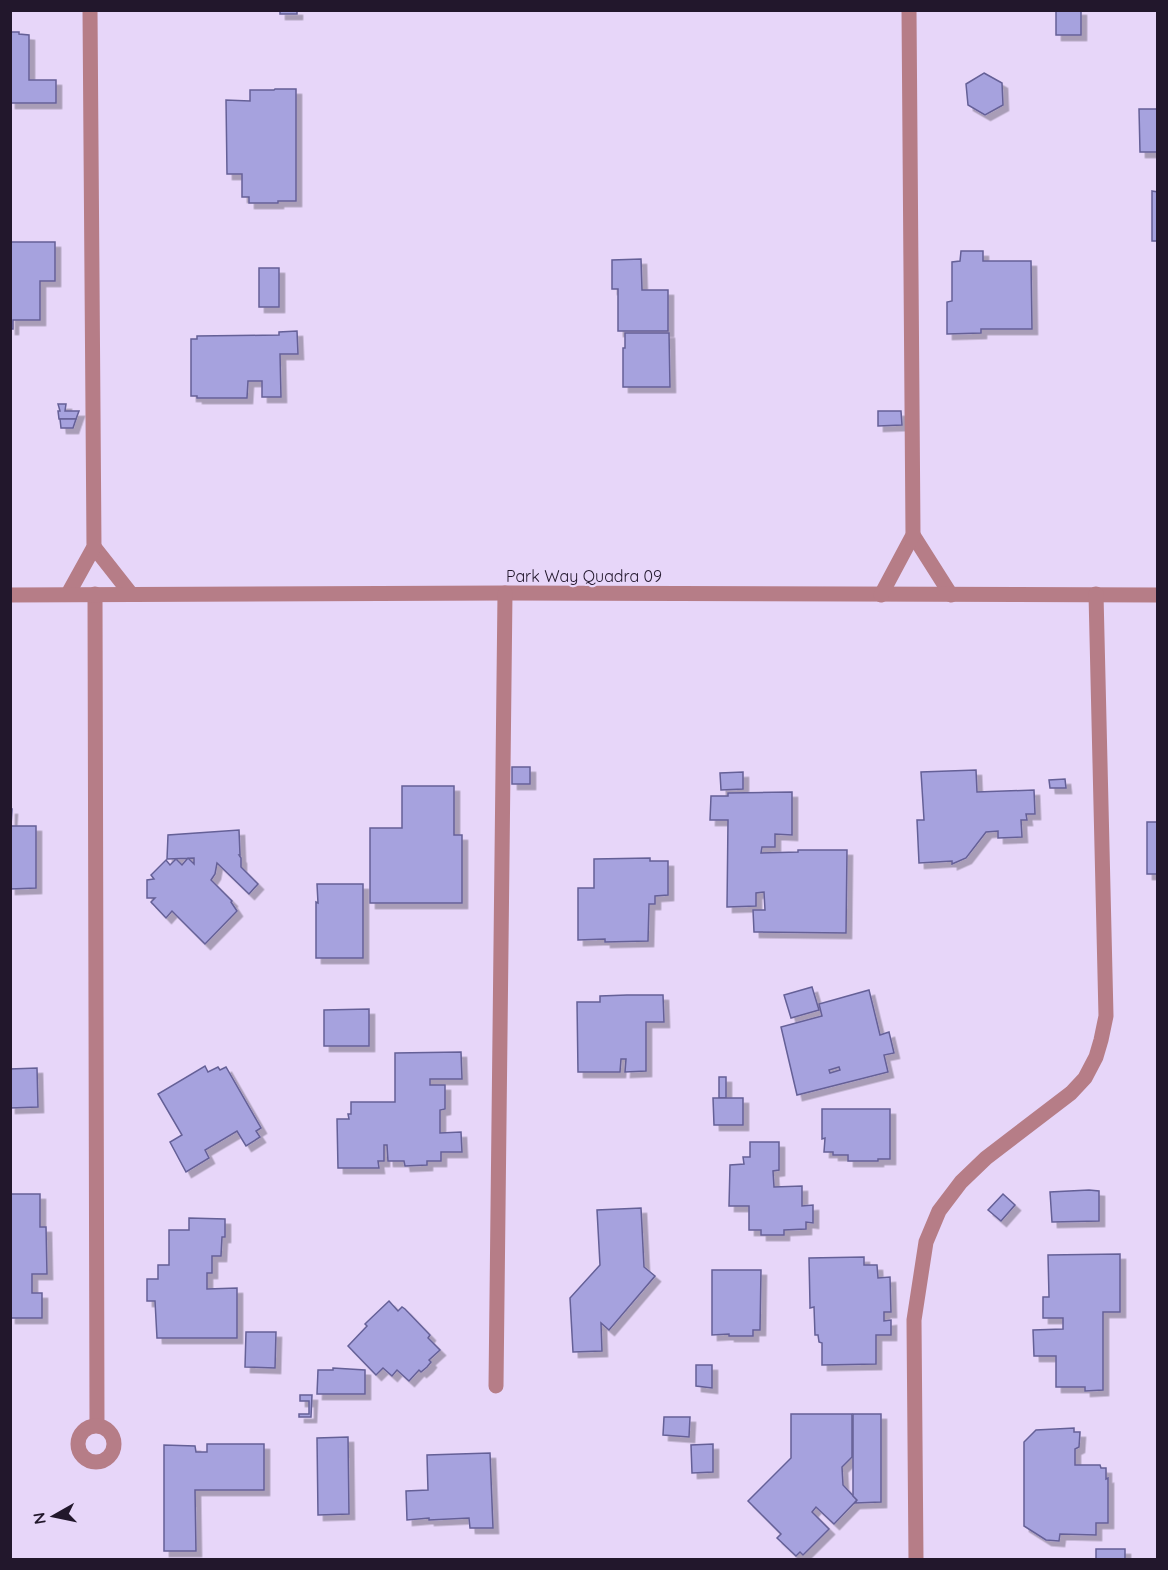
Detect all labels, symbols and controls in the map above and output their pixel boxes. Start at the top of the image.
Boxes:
street label: Park Way Quadra 09 [506,566,662,586]
north arrow [24,1486,84,1546]
text: N [28,1511,50,1526]

